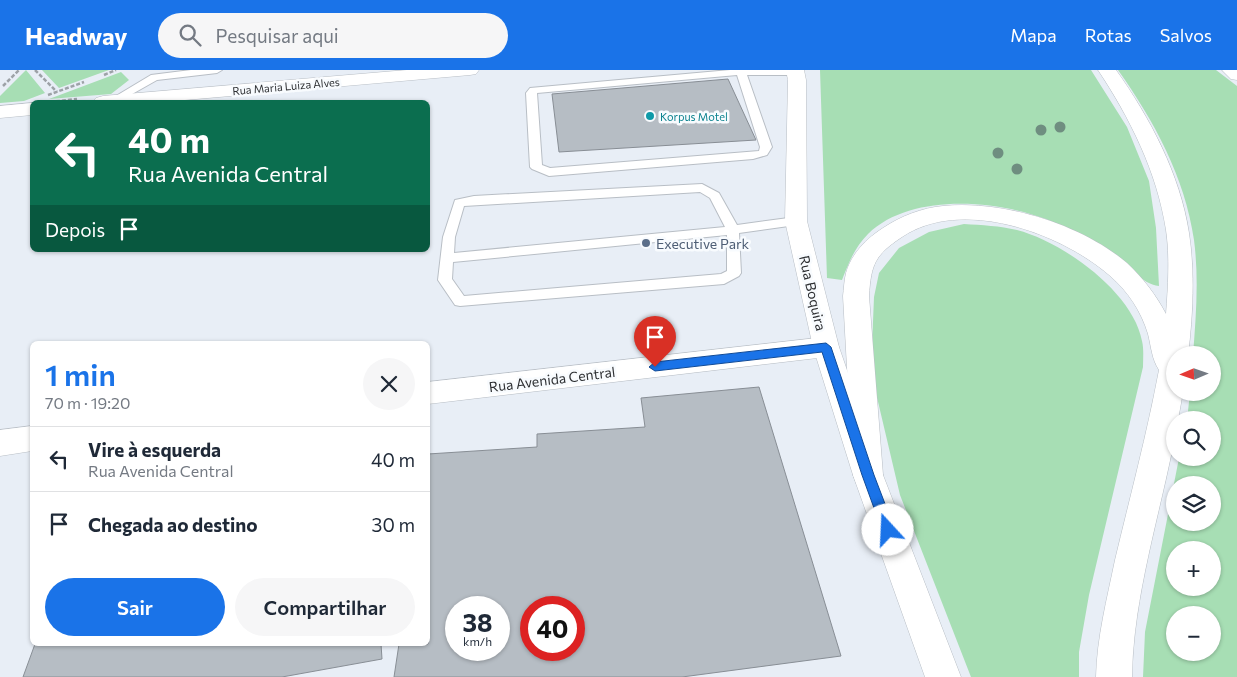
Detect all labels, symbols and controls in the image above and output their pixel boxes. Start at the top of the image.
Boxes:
search box [158,13,508,58]
text: Headway [25,21,128,50]
icon: search [176,21,204,49]
text: Pesquisar aqui [216,24,339,47]
text: Mapa [1010,24,1057,46]
text: Rotas [1085,24,1132,46]
text: Salvos [1160,24,1212,46]
street label: Rua Maria Luiza Alves [232,75,340,97]
marker: Korpus Motel [644,110,656,122]
place label: Korpus Motel [660,110,728,123]
text: 40 m [128,117,210,160]
icon: left [45,120,110,185]
text: Rua Avenida Central [128,160,328,187]
icon: arrive [115,215,143,243]
text: Depois [45,218,105,241]
place label: Executive Park [656,235,750,252]
marker: Executive Park [640,237,652,249]
street label: Rua Boquira [796,254,830,332]
pin [634,316,676,367]
icon: arrive [641,323,669,351]
north arrow [1166,346,1221,401]
map controls [1166,346,1221,661]
text: 1 min [45,355,116,392]
button: close [363,358,415,410]
street label: Rua Avenida Central [488,363,616,395]
text: 70 m · 19:20 [45,393,130,412]
button: search [1166,411,1221,466]
text: Vire à esquerda [88,438,221,461]
icon: left [45,445,73,473]
text: 40 m [371,448,415,471]
text: Rua Avenida Central [88,461,234,480]
button: layers [1166,476,1221,531]
position arrow [861,503,913,555]
icon: arrive [45,510,73,538]
text: Chegada ao destino [88,513,258,536]
text: 30 m [372,513,415,536]
button: + [1166,541,1221,596]
button: Sair [45,578,225,636]
button: Compartilhar [235,578,415,636]
speed limit sign: 40 [520,596,585,661]
button: − [1166,606,1221,661]
text: 38 [462,607,493,637]
text: km/h [463,634,492,648]

